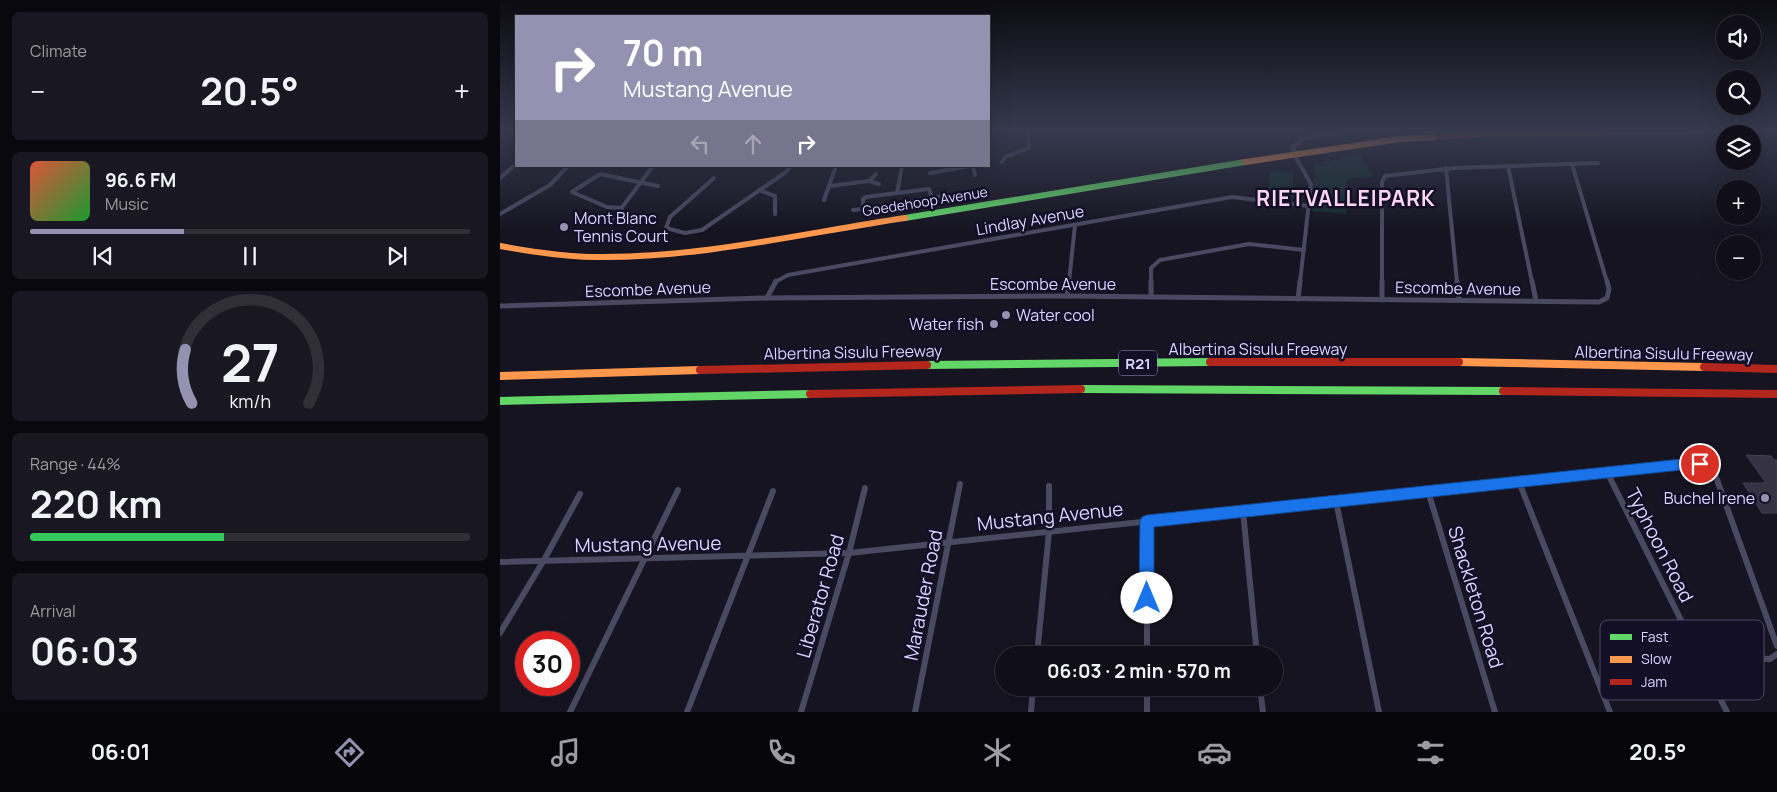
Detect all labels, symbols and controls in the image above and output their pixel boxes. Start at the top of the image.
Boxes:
map controls [1716,15,1761,280]
button: sound [1716,15,1761,60]
text: 70 m [623,29,703,77]
icon: right [540,35,605,100]
text: Climate [30,40,87,62]
text: 20.5° [200,64,299,116]
button: search [1716,70,1761,115]
text: − [30,72,45,110]
text: + [454,72,470,110]
text: Mustang Avenue [623,74,793,104]
button: layers [1716,125,1761,170]
icon: left [686,130,714,158]
icon: ahead [739,130,767,158]
icon: right [792,130,820,158]
text: 96.6 FM [105,167,176,193]
button: + [1716,180,1761,225]
street label: Goedehoop Avenue [861,182,989,220]
district label: RIETVALLEIPARK [1256,184,1436,212]
text: Music [105,193,149,215]
street label: Lindlay Avenue [974,200,1086,240]
place label: Mont Blanc Tennis Court [574,207,668,247]
marker: Mont Blanc Tennis Court [558,221,570,233]
button: − [1716,235,1761,280]
icon: previous [89,242,117,270]
icon: pause [236,242,264,270]
icon: next [383,242,411,270]
street label: Escombe Avenue [990,273,1116,295]
street label: Escombe Avenue [585,276,711,302]
street label: Escombe Avenue [1395,276,1521,300]
place label: Water cool [1016,304,1095,326]
marker: Water cool [1000,309,1012,321]
place label: Water fish [909,313,984,335]
marker: Water fish [988,318,1000,330]
text: 27 [221,327,279,398]
street label: Albertina Sisulu Freeway [1169,338,1348,360]
street label: Albertina Sisulu Freeway [763,339,943,365]
street label: Albertina Sisulu Freeway [1574,340,1754,366]
road number: R21 [1119,350,1157,376]
text: km/h [229,389,271,413]
pin [1679,443,1721,485]
icon: arrive [1686,450,1714,478]
text: Range · 44% [30,453,121,475]
text: 220 km [30,477,162,529]
street label: Typhoon Road [1620,483,1700,607]
place label: Buchel Irene [1664,487,1755,509]
marker: Buchel Irene [1759,492,1771,504]
street label: Mustang Avenue [976,495,1124,537]
street label: Shackleton Road [1442,523,1510,671]
street label: Marauder Road [898,527,948,663]
street label: Mustang Avenue [574,530,722,558]
street label: Liberator Road [790,531,850,661]
position arrow [1120,571,1172,623]
text: Arrival [30,600,76,622]
legend [1600,620,1764,700]
text: 06:03 [30,624,139,676]
text: Fast [1641,627,1669,646]
speed limit sign: 30 [515,631,580,696]
text: Slow [1641,649,1672,668]
text: 06:03 · 2 min · 570 m [1047,658,1231,684]
text: Jam [1641,672,1667,691]
icon: directions [332,735,367,770]
icon: music [548,735,583,770]
icon: phone [764,735,799,770]
icon: climate [980,735,1015,770]
icon: car [1197,735,1232,770]
icon: filters [1413,735,1448,770]
text: 06:01 [91,737,150,767]
text: 20.5° [1629,737,1686,767]

